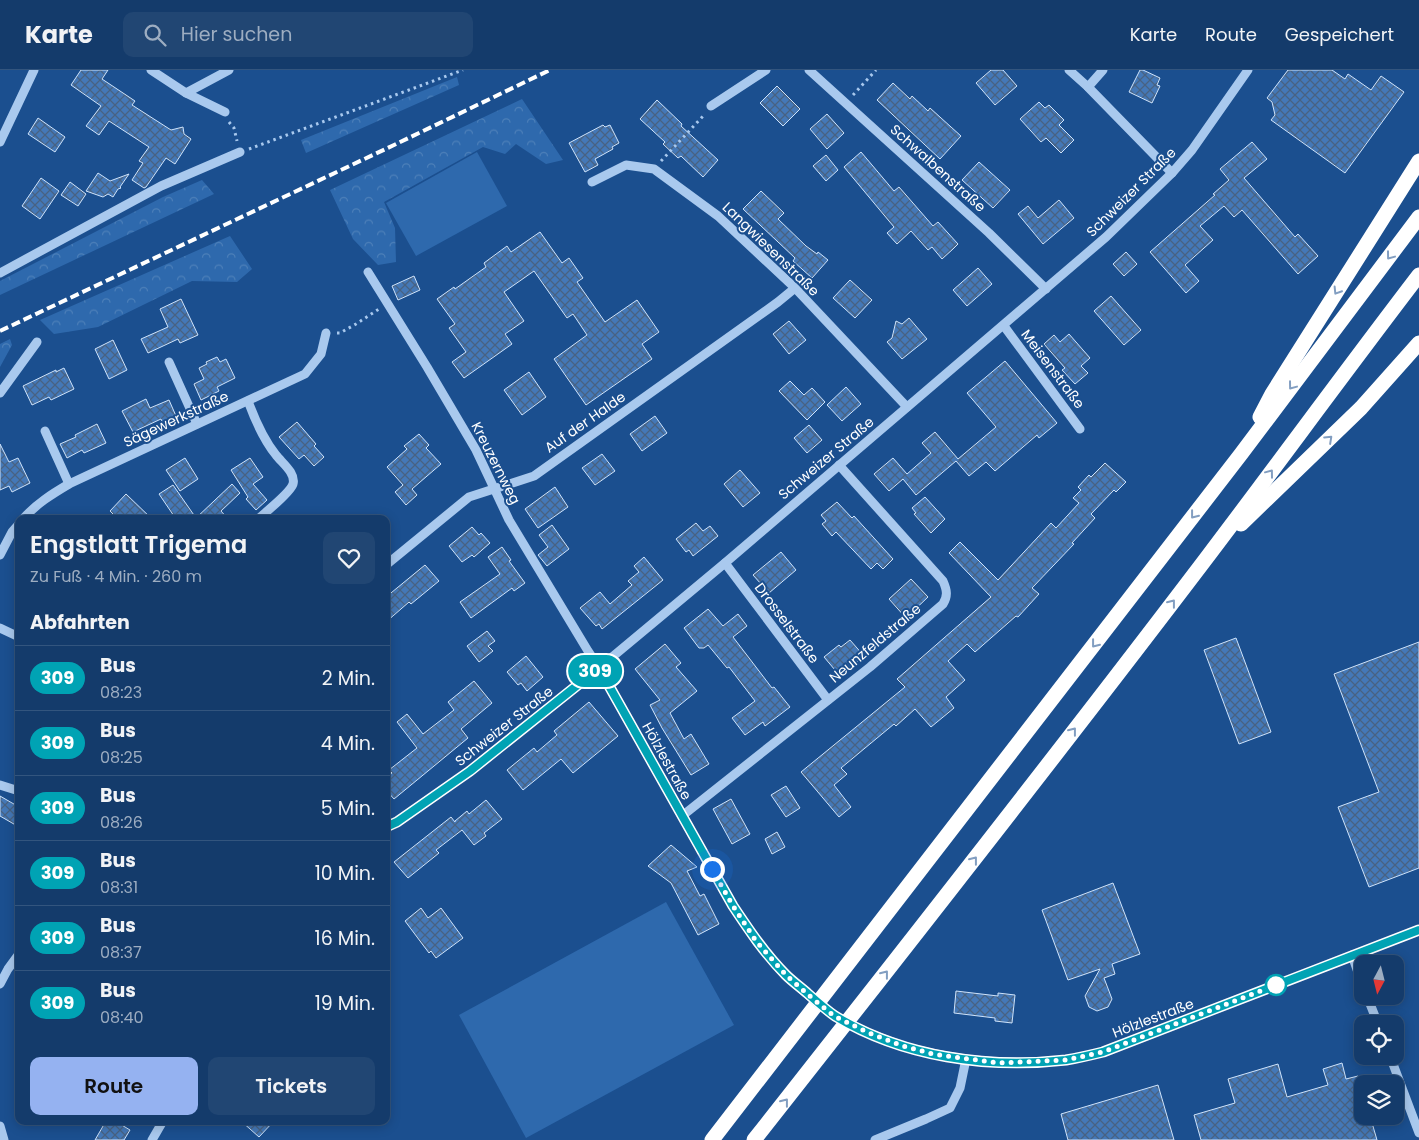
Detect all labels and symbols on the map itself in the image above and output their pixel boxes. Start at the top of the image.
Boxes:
street label: Schwalbenstraße [886,120,990,217]
street label: Schweizer Straße [1082,142,1181,241]
street label: Langwiesenstraße [718,197,824,301]
one-way arrow [1387,250,1395,259]
one-way arrow [1334,285,1343,295]
street label: Meisenstraße [1017,325,1090,413]
one-way arrow [1289,380,1298,390]
street label: Sägewerkstraße [120,386,232,452]
street label: Auf der Halde [541,387,630,457]
street label: Schweizer Straße [774,412,878,504]
street label: Kreuzernweg [467,418,525,508]
one-way arrow [1323,436,1332,445]
one-way arrow [1264,470,1272,479]
one-way arrow [1191,509,1200,519]
street label: Drosselstraße [750,579,824,668]
street label: Neunzfeldstraße [825,598,925,687]
one-way arrow [1166,599,1175,609]
one-way arrow [1092,638,1101,648]
line badge: 309 [566,655,624,687]
street label: Schweizer Straße [451,681,557,771]
street label: Hölzlestraße [637,719,697,804]
one-way arrow [1067,727,1076,737]
your location [700,857,725,882]
one-way arrow [968,857,976,866]
north arrow [1354,955,1404,1005]
one-way arrow [879,970,888,980]
unlabelled marker [1265,974,1287,996]
street label: Hölzlestraße [1109,993,1197,1043]
one-way arrow [779,1099,787,1108]

